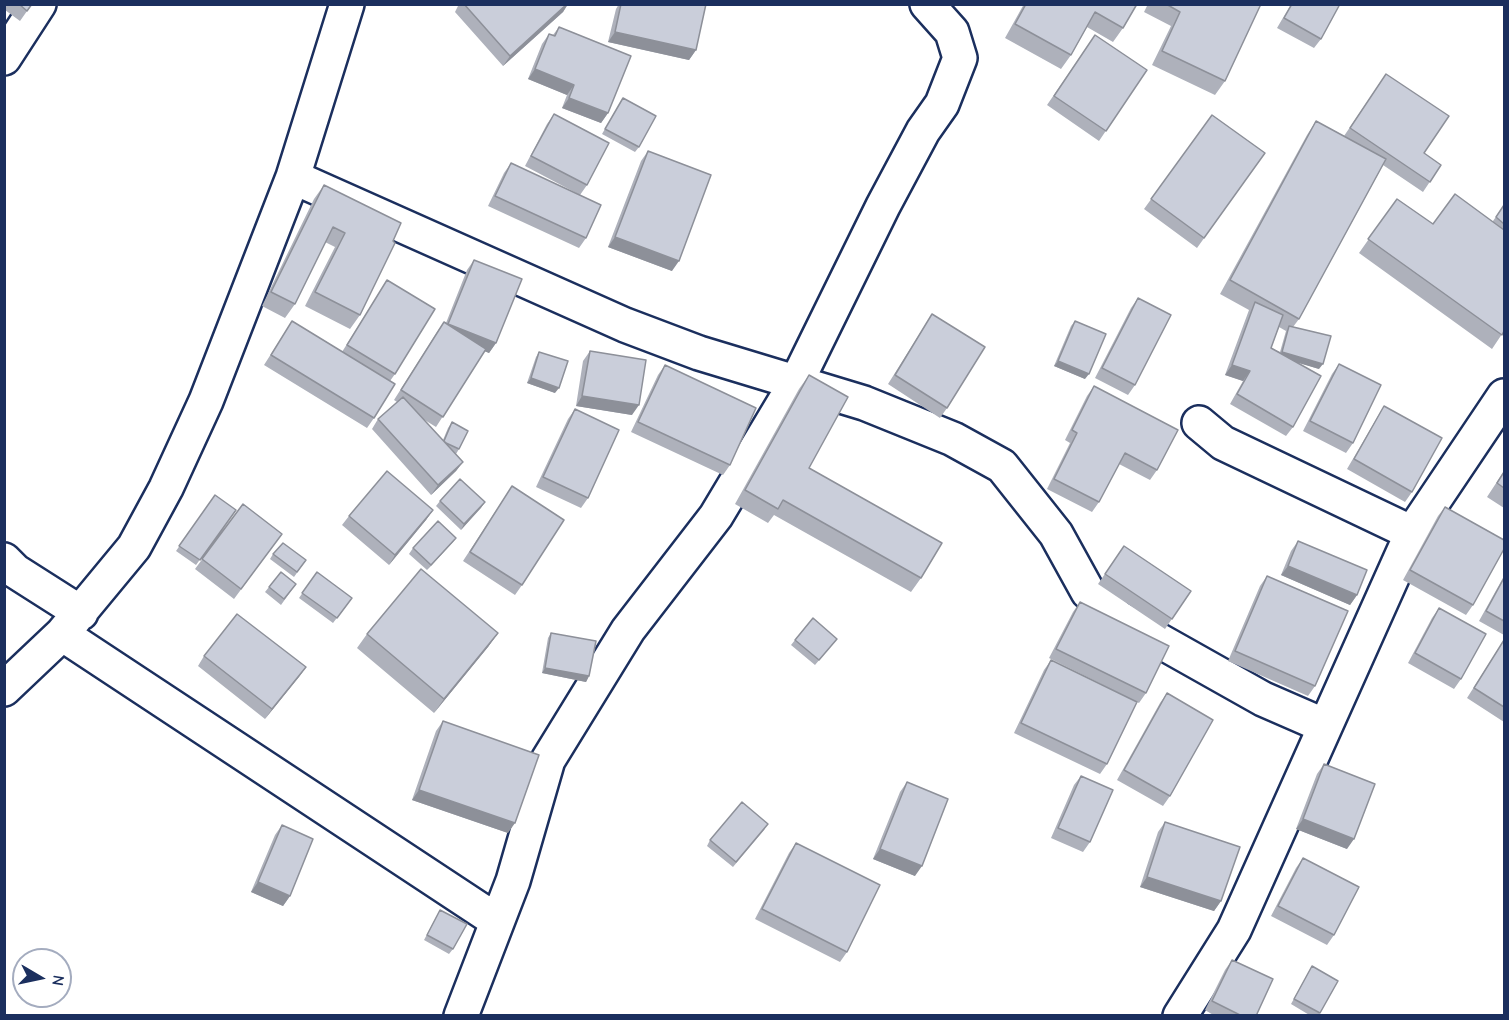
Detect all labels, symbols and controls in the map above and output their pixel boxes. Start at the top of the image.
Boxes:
north arrow [12,948,72,1008]
text: N [48,974,68,987]

